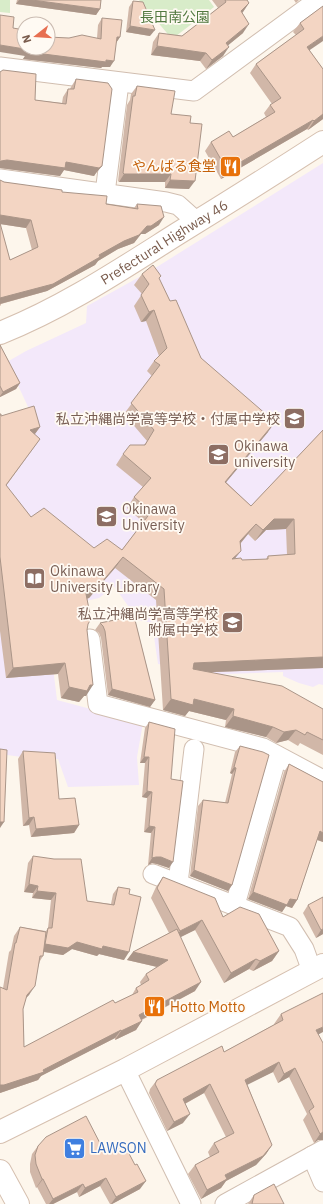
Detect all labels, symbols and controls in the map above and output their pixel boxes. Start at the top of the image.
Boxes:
park label: 長田南公園 [140,8,210,26]
north arrow [16,16,56,56]
text: N [19,33,34,45]
restaurant icon: やんばる食堂 [218,153,244,179]
place label: やんばる食堂 [132,157,216,175]
street label: Prefectural Highway 46 [97,196,231,289]
school or university icon: 私立沖縄尚学高等学校・付属中学校 [282,406,308,432]
place label: 私立沖縄尚学高等学校・付属中学校 [56,410,280,428]
place label: Okinawa university [234,437,295,471]
school or university icon: Okinawa university [205,441,231,467]
place label: Okinawa University [122,500,185,534]
school or university icon: Okinawa University [94,504,120,530]
place label: Okinawa University Library [50,562,160,596]
library icon: Okinawa University Library [22,566,48,592]
place label: 私立沖縄尚学高等学校 附属中学校 [78,605,218,639]
school or university icon: 私立沖縄尚学高等学校 附属中学校 [220,609,246,635]
restaurant icon: Hotto Motto [142,994,168,1020]
place label: Hotto Motto [170,998,245,1016]
supermarket icon: LAWSON [61,1135,87,1161]
place label: LAWSON [90,1139,147,1157]

